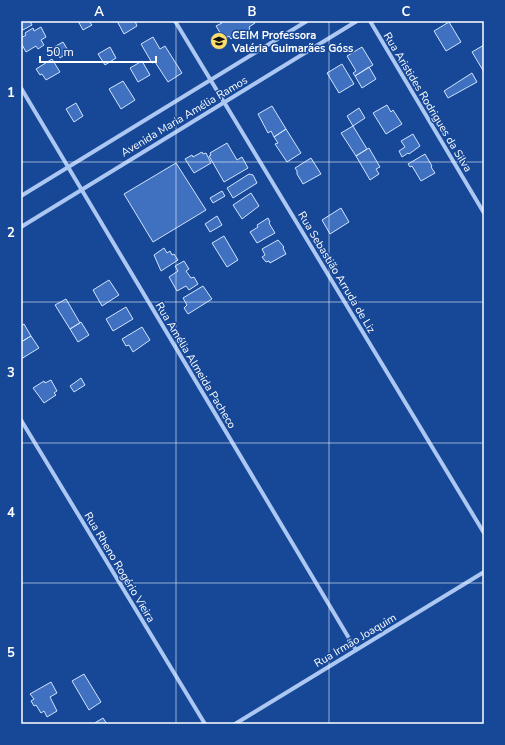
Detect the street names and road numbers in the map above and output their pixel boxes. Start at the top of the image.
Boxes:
street label: Rua Aristides Rodrigues da Silva [380,30,475,175]
street label: Avenida Maria Amélia Ramos [118,73,250,160]
street label: Rua Sebastião Arruda de Liz [294,209,379,336]
street label: Rua Amélia Almeida Pacheco [152,299,239,431]
street label: Rua Rheno Rogério Vieira [81,509,159,625]
street label: Rua Irmão Joaquim [311,610,399,671]

